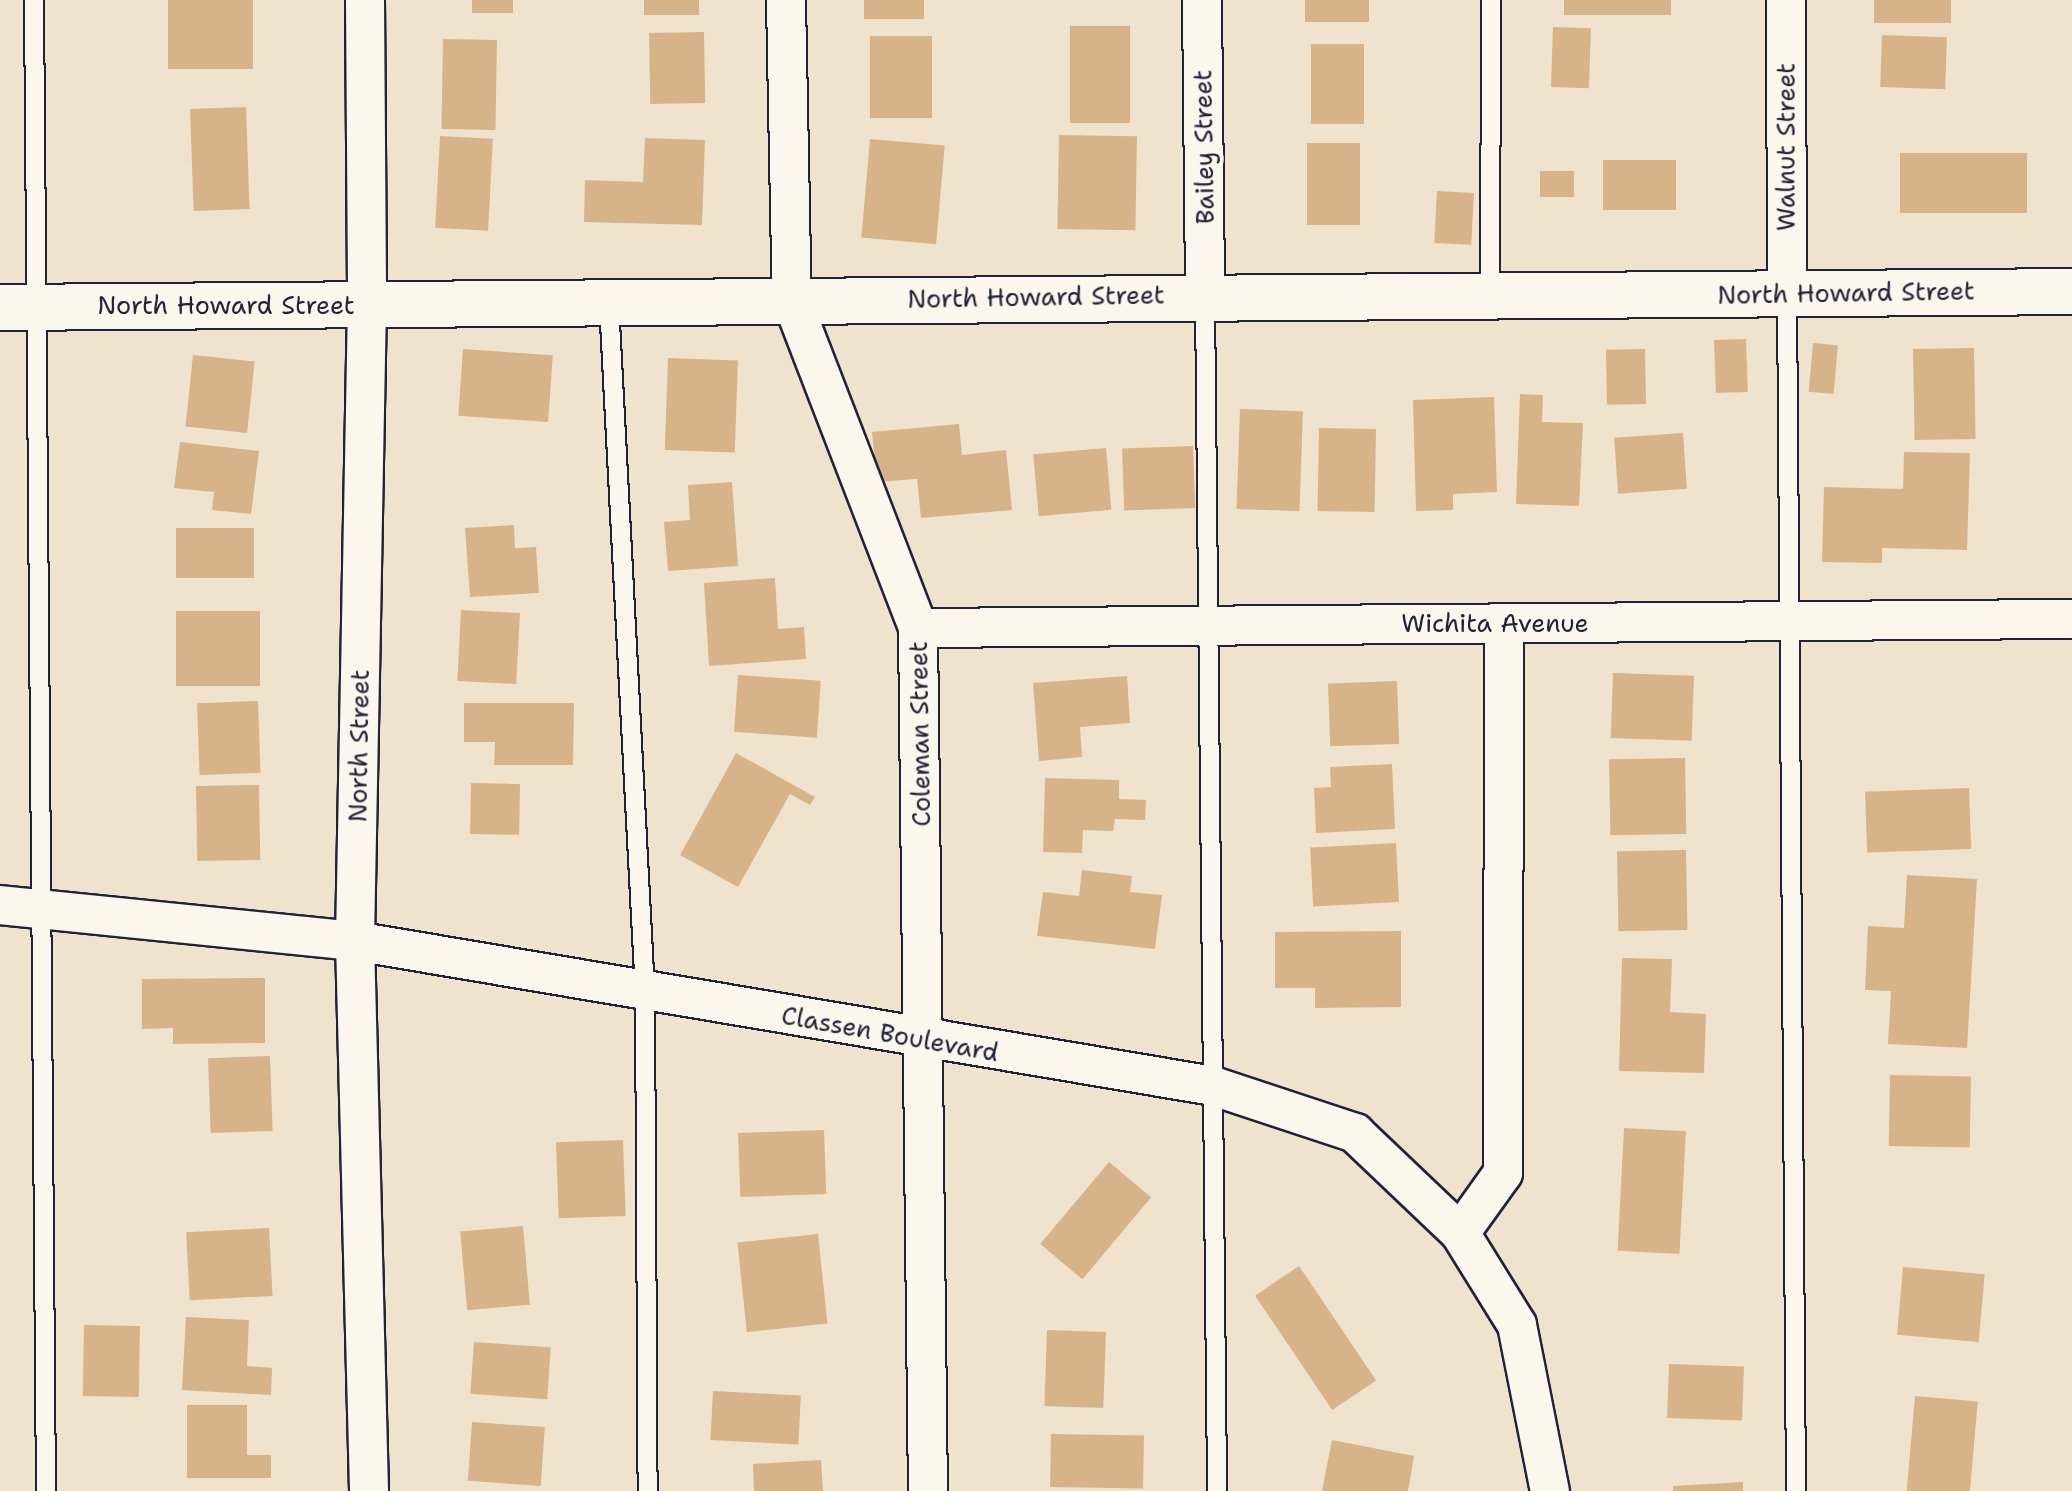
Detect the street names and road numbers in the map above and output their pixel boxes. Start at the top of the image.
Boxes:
street label: Walnut Street [1771,63,1801,231]
street label: Bailey Street [1188,70,1220,224]
street label: North Howard Street [1717,276,1975,310]
street label: North Howard Street [907,280,1165,314]
street label: North Howard Street [97,290,355,320]
street label: Wichita Avenue [1401,608,1589,638]
street label: Coleman Street [903,641,937,827]
street label: North Street [343,669,375,823]
street label: Classen Boulevard [779,1000,1001,1068]

